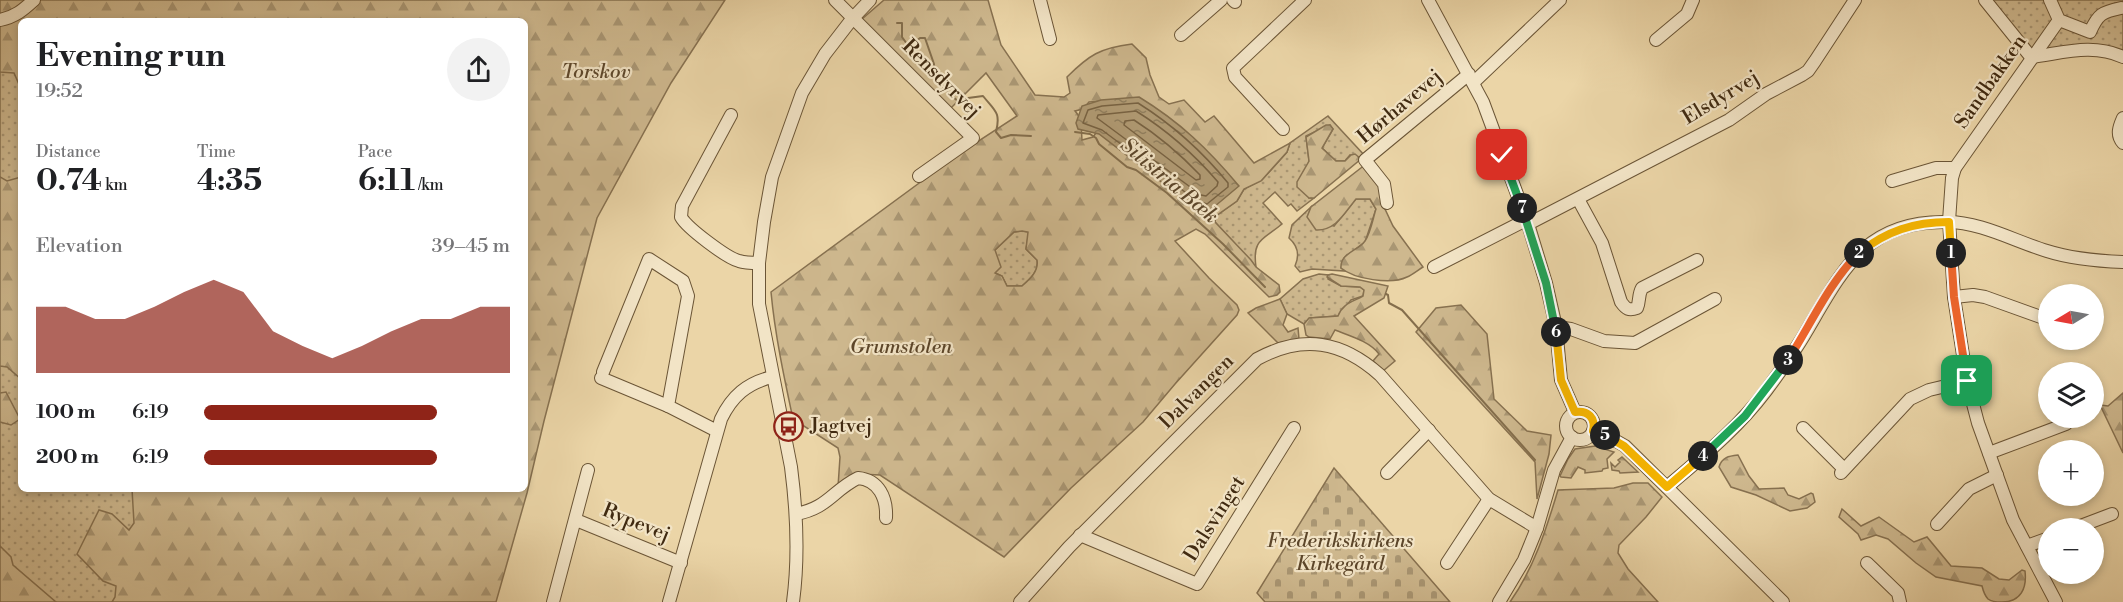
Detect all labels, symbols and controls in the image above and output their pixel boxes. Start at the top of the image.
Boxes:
street label: Sandbakken [1949,30,2033,134]
street label: Rensdyrvej [896,34,986,124]
text: Evening run [36,36,225,77]
button: share [447,38,510,101]
park label: Torskov [562,60,630,85]
street label: Hørhavevej [1352,64,1448,150]
street label: Elsdyrvej [1678,65,1764,131]
text: 19:52 [36,79,83,104]
pin [1476,129,1527,180]
water label: Silistria Bæk [1115,133,1223,229]
icon: check [1485,138,1518,171]
text: Distance [36,142,101,162]
text: Time [197,142,236,162]
text: Pace [358,142,392,162]
text: 0.74 [36,162,102,200]
text: 4:35 [197,162,262,200]
text: 6:11 [358,162,415,200]
text: km [102,175,128,195]
text: /km [415,175,444,195]
pin: 7 [1507,193,1537,223]
text: 7 [1517,198,1527,218]
text: Elevation [36,234,123,259]
text: 39–45 m [432,234,510,259]
pin: 2 [1844,238,1874,268]
pin: 1 [1936,238,1966,268]
text: 2 [1854,243,1864,263]
text: 1 [1947,243,1955,263]
north arrow [2038,284,2104,350]
map controls [2038,284,2104,584]
pin: 6 [1541,317,1571,347]
text: 6 [1551,322,1561,342]
park label: Grumstolen [850,335,953,360]
pin: 3 [1773,345,1803,375]
street label: Dalvangen [1154,349,1240,435]
text: 3 [1783,350,1793,370]
pin [1941,355,1992,406]
button: layers [2038,362,2104,428]
icon: arrive [1950,364,1983,397]
text: 100 m [36,400,95,425]
text: 6:19 [132,400,169,425]
bus stop icon: Jagtvej [773,410,805,442]
place label: Jagtvej [809,414,872,439]
pin: 5 [1590,420,1620,450]
text: 5 [1600,425,1610,445]
button: + [2038,440,2104,506]
pin: 4 [1688,441,1718,471]
text: 200 m [36,445,99,470]
text: 6:19 [132,445,169,470]
text: 4 [1698,446,1708,466]
street label: Dalsvinget [1179,471,1251,567]
street label: Rypevej [598,498,674,548]
button: − [2038,518,2104,584]
park label: Frederikskirkens Kirkegård [1267,529,1414,577]

